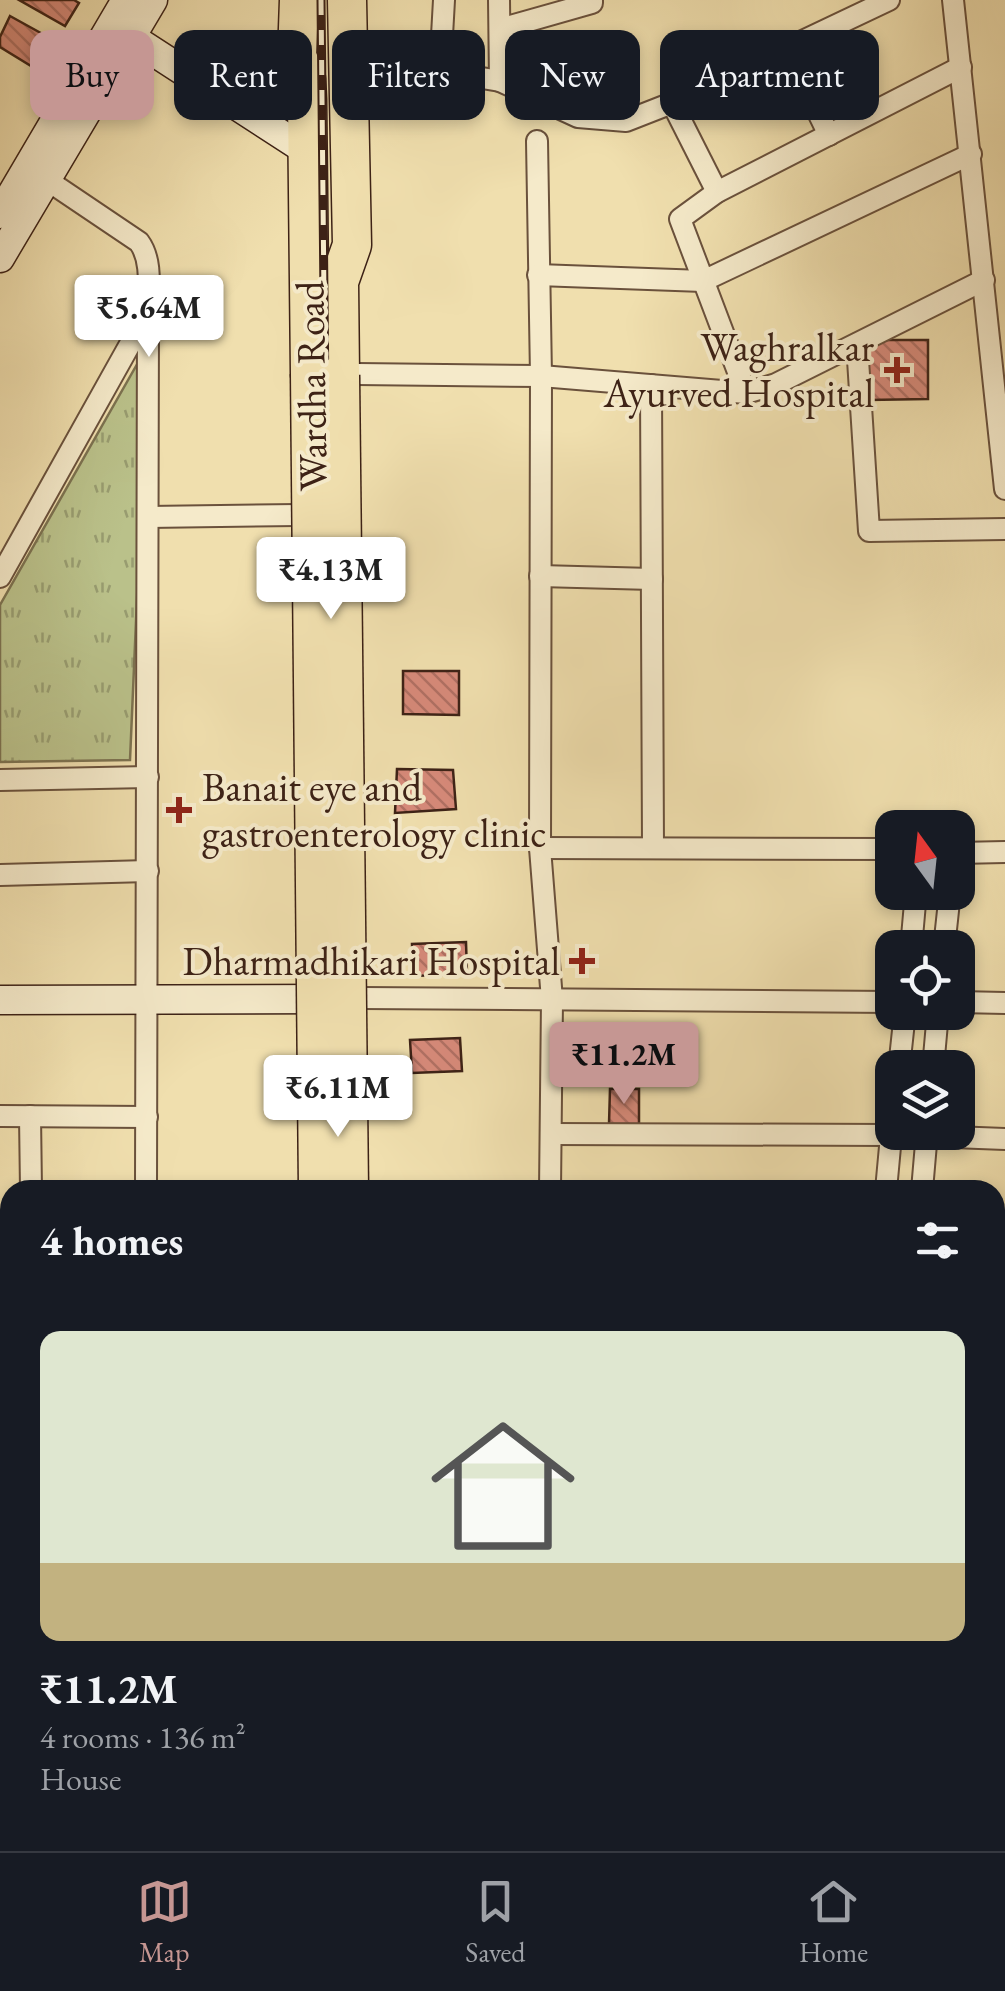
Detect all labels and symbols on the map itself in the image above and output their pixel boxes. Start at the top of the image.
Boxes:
pin: ₹5.64M [68,275,230,360]
street label: Wardha Road [283,280,339,492]
place label: Waghralkar Ayurved Hospital [602,321,875,419]
marker: Waghralkar Ayurved Hospital [884,357,910,383]
pin: ₹4.13M [250,537,412,622]
place label: Banait eye and gastroenterology clinic [202,761,547,859]
marker: Banait eye and gastroenterology clinic [166,797,192,823]
north arrow [875,810,975,910]
place label: Dharmadhikari Hospital [183,935,560,987]
marker: Dharmadhikari Hospital [569,948,595,974]
pin: ₹11.2M [543,1022,705,1107]
pin: ₹6.11M [257,1055,419,1140]

